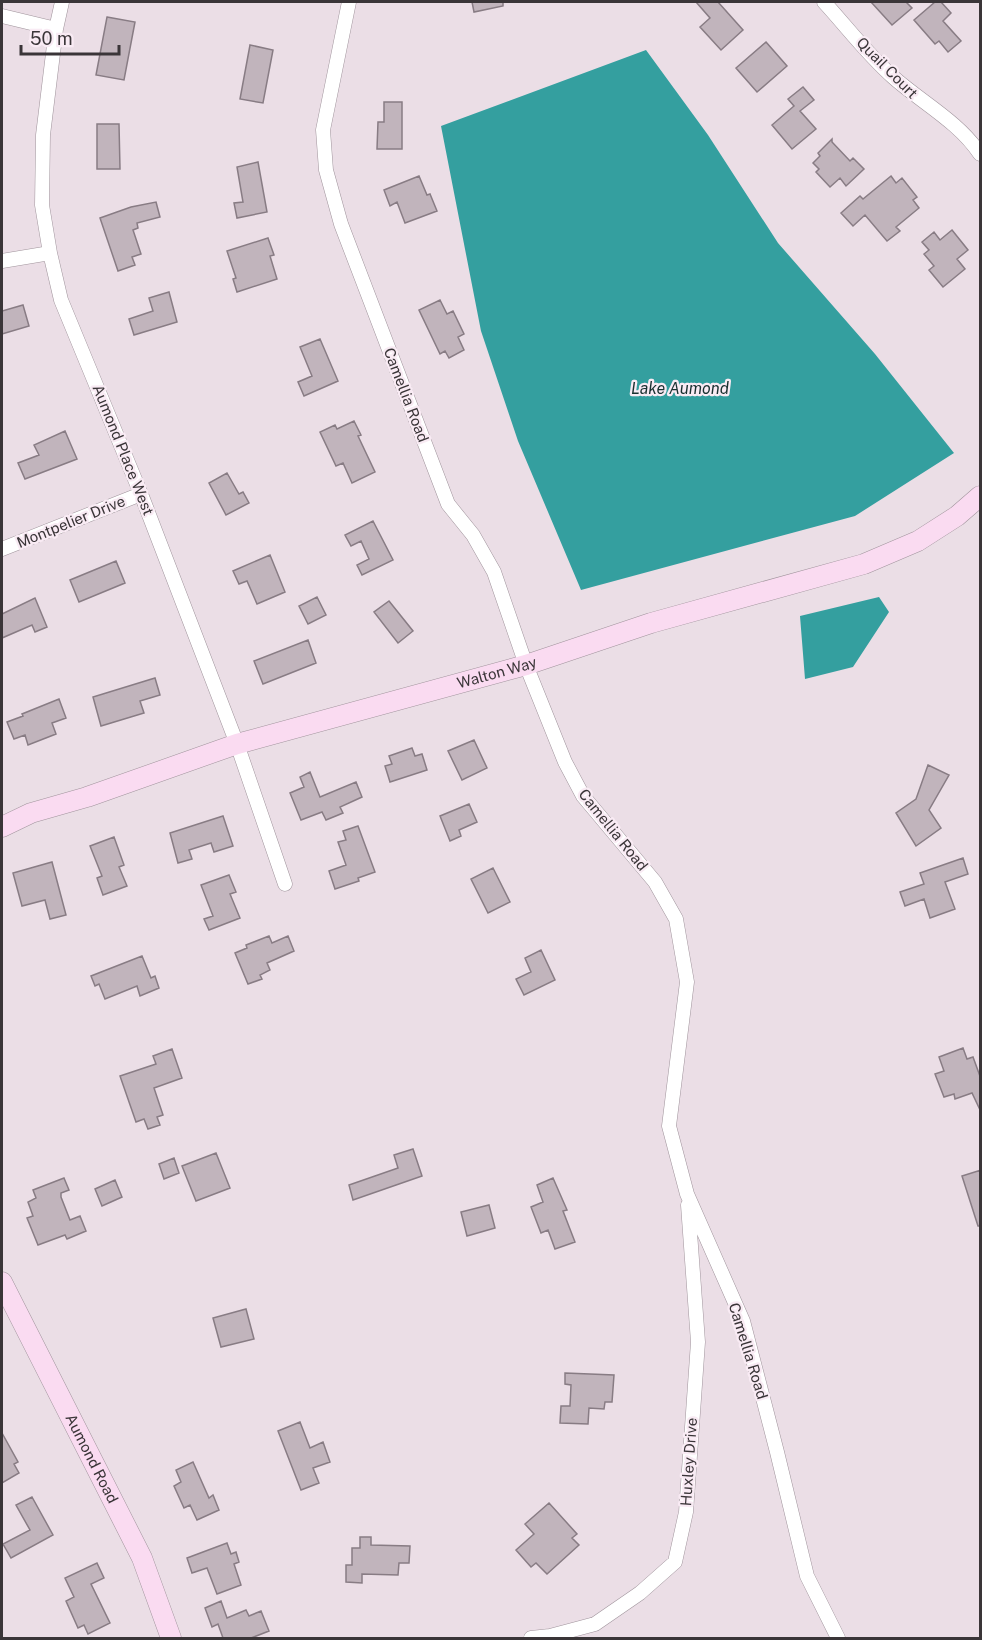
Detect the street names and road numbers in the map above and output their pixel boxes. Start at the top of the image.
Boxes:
street label: Quail Court [853,34,922,102]
street label: Camellia Road [381,345,432,445]
street label: Aumond Place West [89,382,158,518]
street label: Montpelier Drive [14,492,127,551]
street label: Walton Way [455,653,539,691]
street label: Camellia Road [575,785,651,874]
street label: Camellia Road [726,1301,771,1401]
street label: Aumond Road [62,1411,122,1506]
street label: Huxley Drive [677,1417,700,1507]

